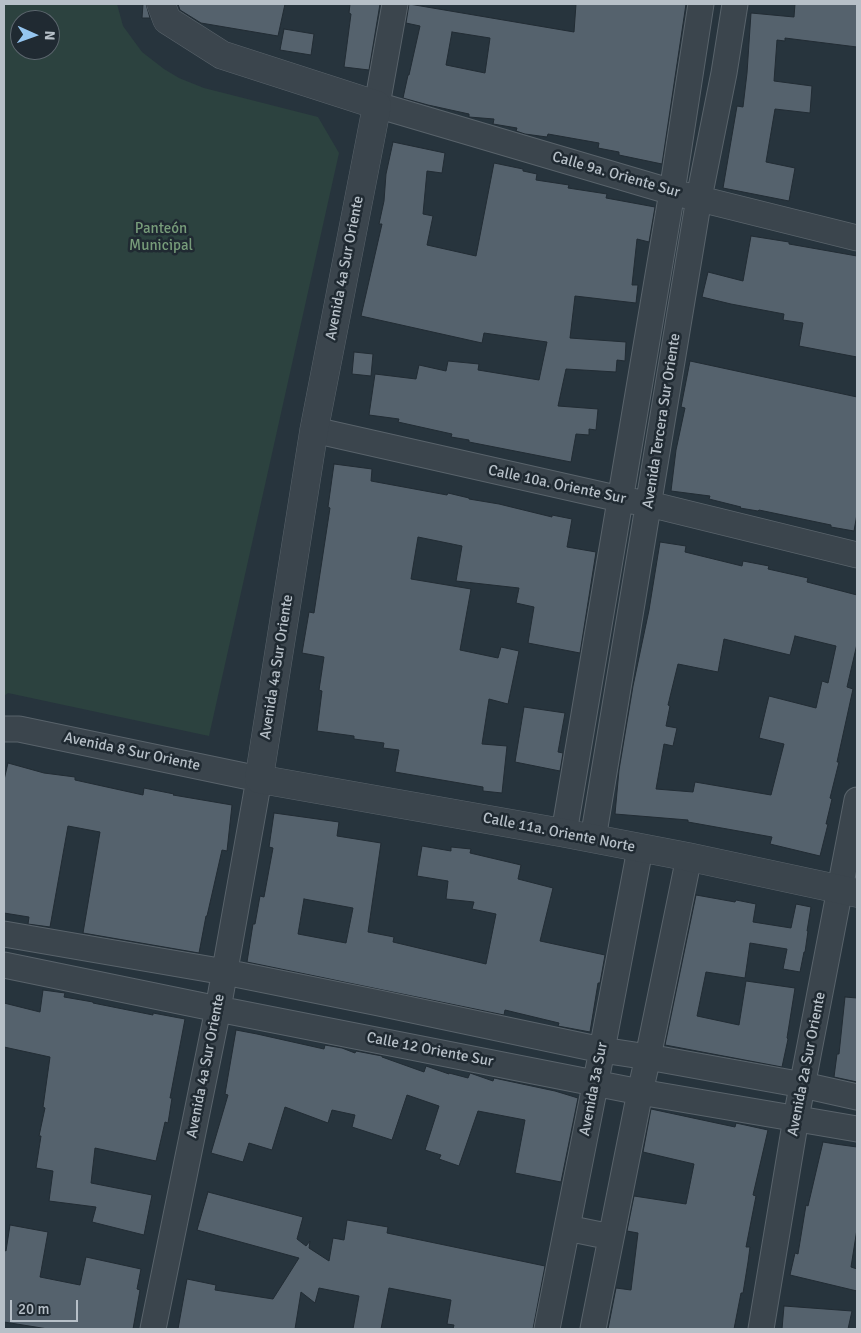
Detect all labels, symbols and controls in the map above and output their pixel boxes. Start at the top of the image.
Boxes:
north arrow [10,10,60,60]
text: N [41,30,58,41]
street label: Calle 9a. Oriente Sur [550,148,682,202]
street label: Avenida 4a Sur Oriente [322,194,368,342]
park label: Panteón Municipal [129,220,193,255]
street label: Avenida Tercera Sur Oriente [639,332,685,510]
street label: Calle 10a. Oriente Sur [487,462,627,508]
street label: Avenida 4a Sur Oriente [257,593,297,741]
street label: Avenida 8 Sur Oriente [62,729,202,775]
street label: Calle 11a. Oriente Norte [481,809,637,857]
street label: Avenida 2a Sur Oriente [784,990,830,1138]
street label: Avenida 4a Sur Oriente [183,992,229,1140]
street label: Calle 12 Oriente Sur [365,1029,495,1071]
street label: Avenida 3a Sur [576,1041,612,1137]
scale bar [12,1290,80,1322]
text: 20 m [18,1300,49,1318]

